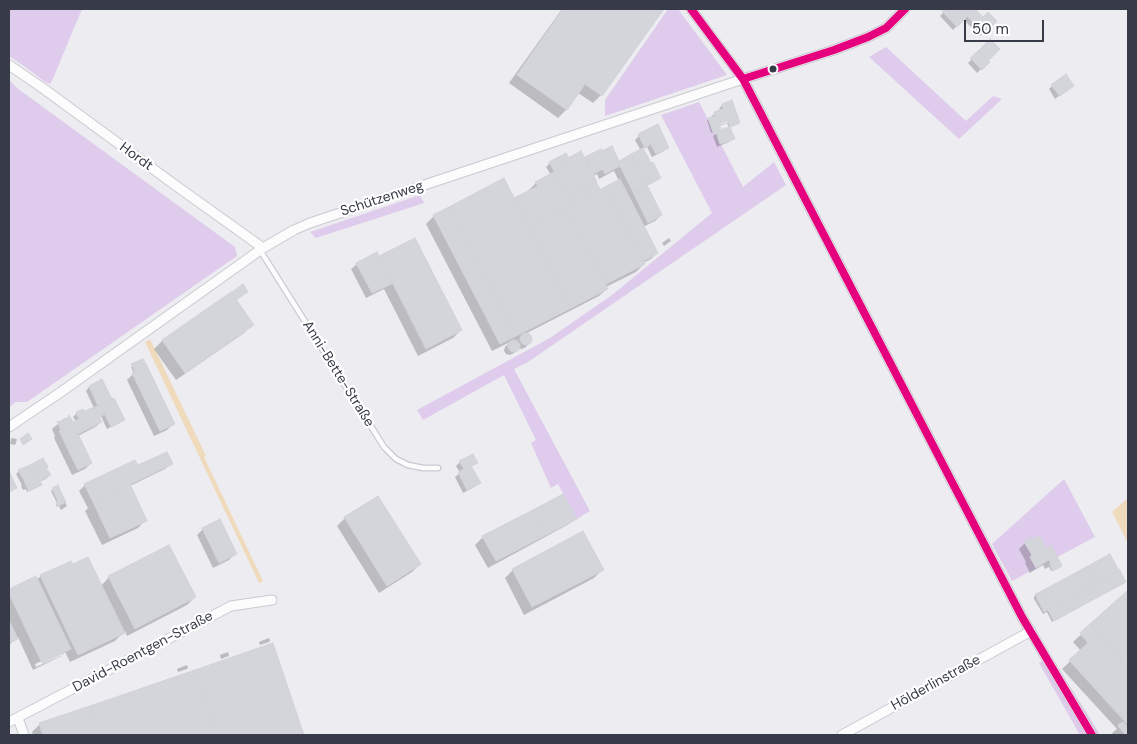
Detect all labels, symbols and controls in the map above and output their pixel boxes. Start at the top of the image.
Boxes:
scale bar [967,10,1047,42]
text: 50 m [972,19,1009,39]
unlabelled marker [768,64,778,74]
street label: Hordt [116,139,156,175]
street label: Schützenweg [338,178,426,220]
street label: Anni-Bette-Straße [299,318,377,430]
street label: David-Roentgen-Straße [70,608,216,696]
street label: Hölderlinstraße [888,652,984,714]

